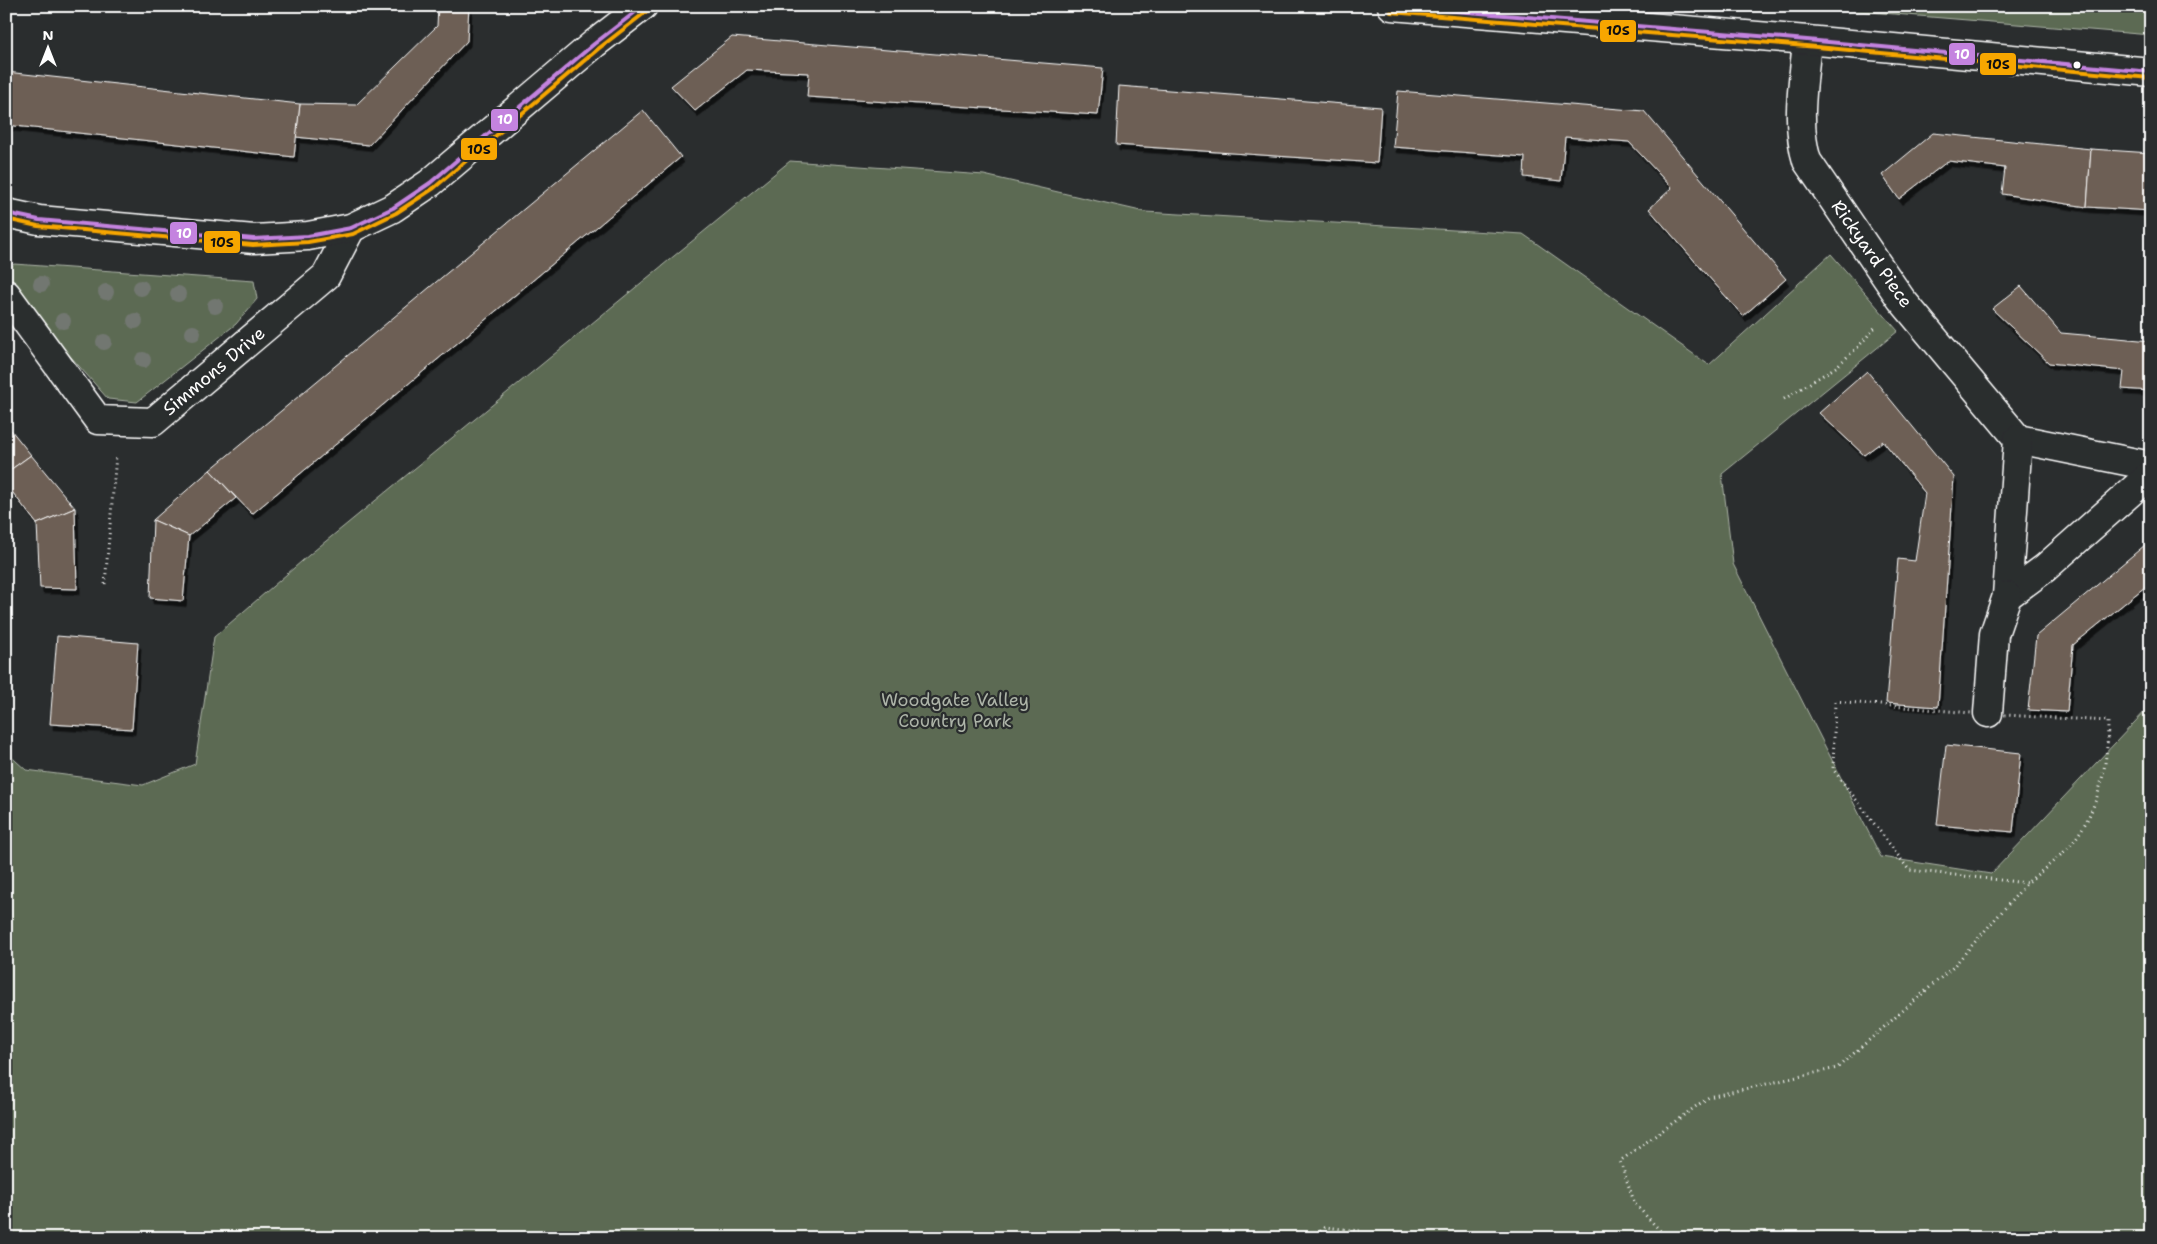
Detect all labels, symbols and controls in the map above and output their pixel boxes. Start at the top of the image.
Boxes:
line badge: 10S [1599,19,1637,43]
text: 10S [1606,21,1630,39]
north arrow [22,22,72,72]
text: N [42,26,54,44]
line badge: 10 [1948,42,1976,66]
text: 10 [1954,45,1970,63]
line badge: 10S [1979,52,2017,76]
text: 10S [1986,55,2010,73]
unlabelled marker [2072,60,2082,70]
line badge: 10 [490,108,519,132]
text: 10 [497,110,513,128]
line badge: 10S [460,137,498,161]
text: 10S [467,140,491,158]
street label: Rickyard Piece [1826,195,1918,313]
line badge: 10 [169,221,198,245]
text: 10 [176,224,192,242]
line badge: 10S [203,230,241,254]
text: 10S [210,233,234,251]
street label: Simmons Drive [158,321,270,421]
park label: Woodgate Valley Country Park [881,688,1029,733]

